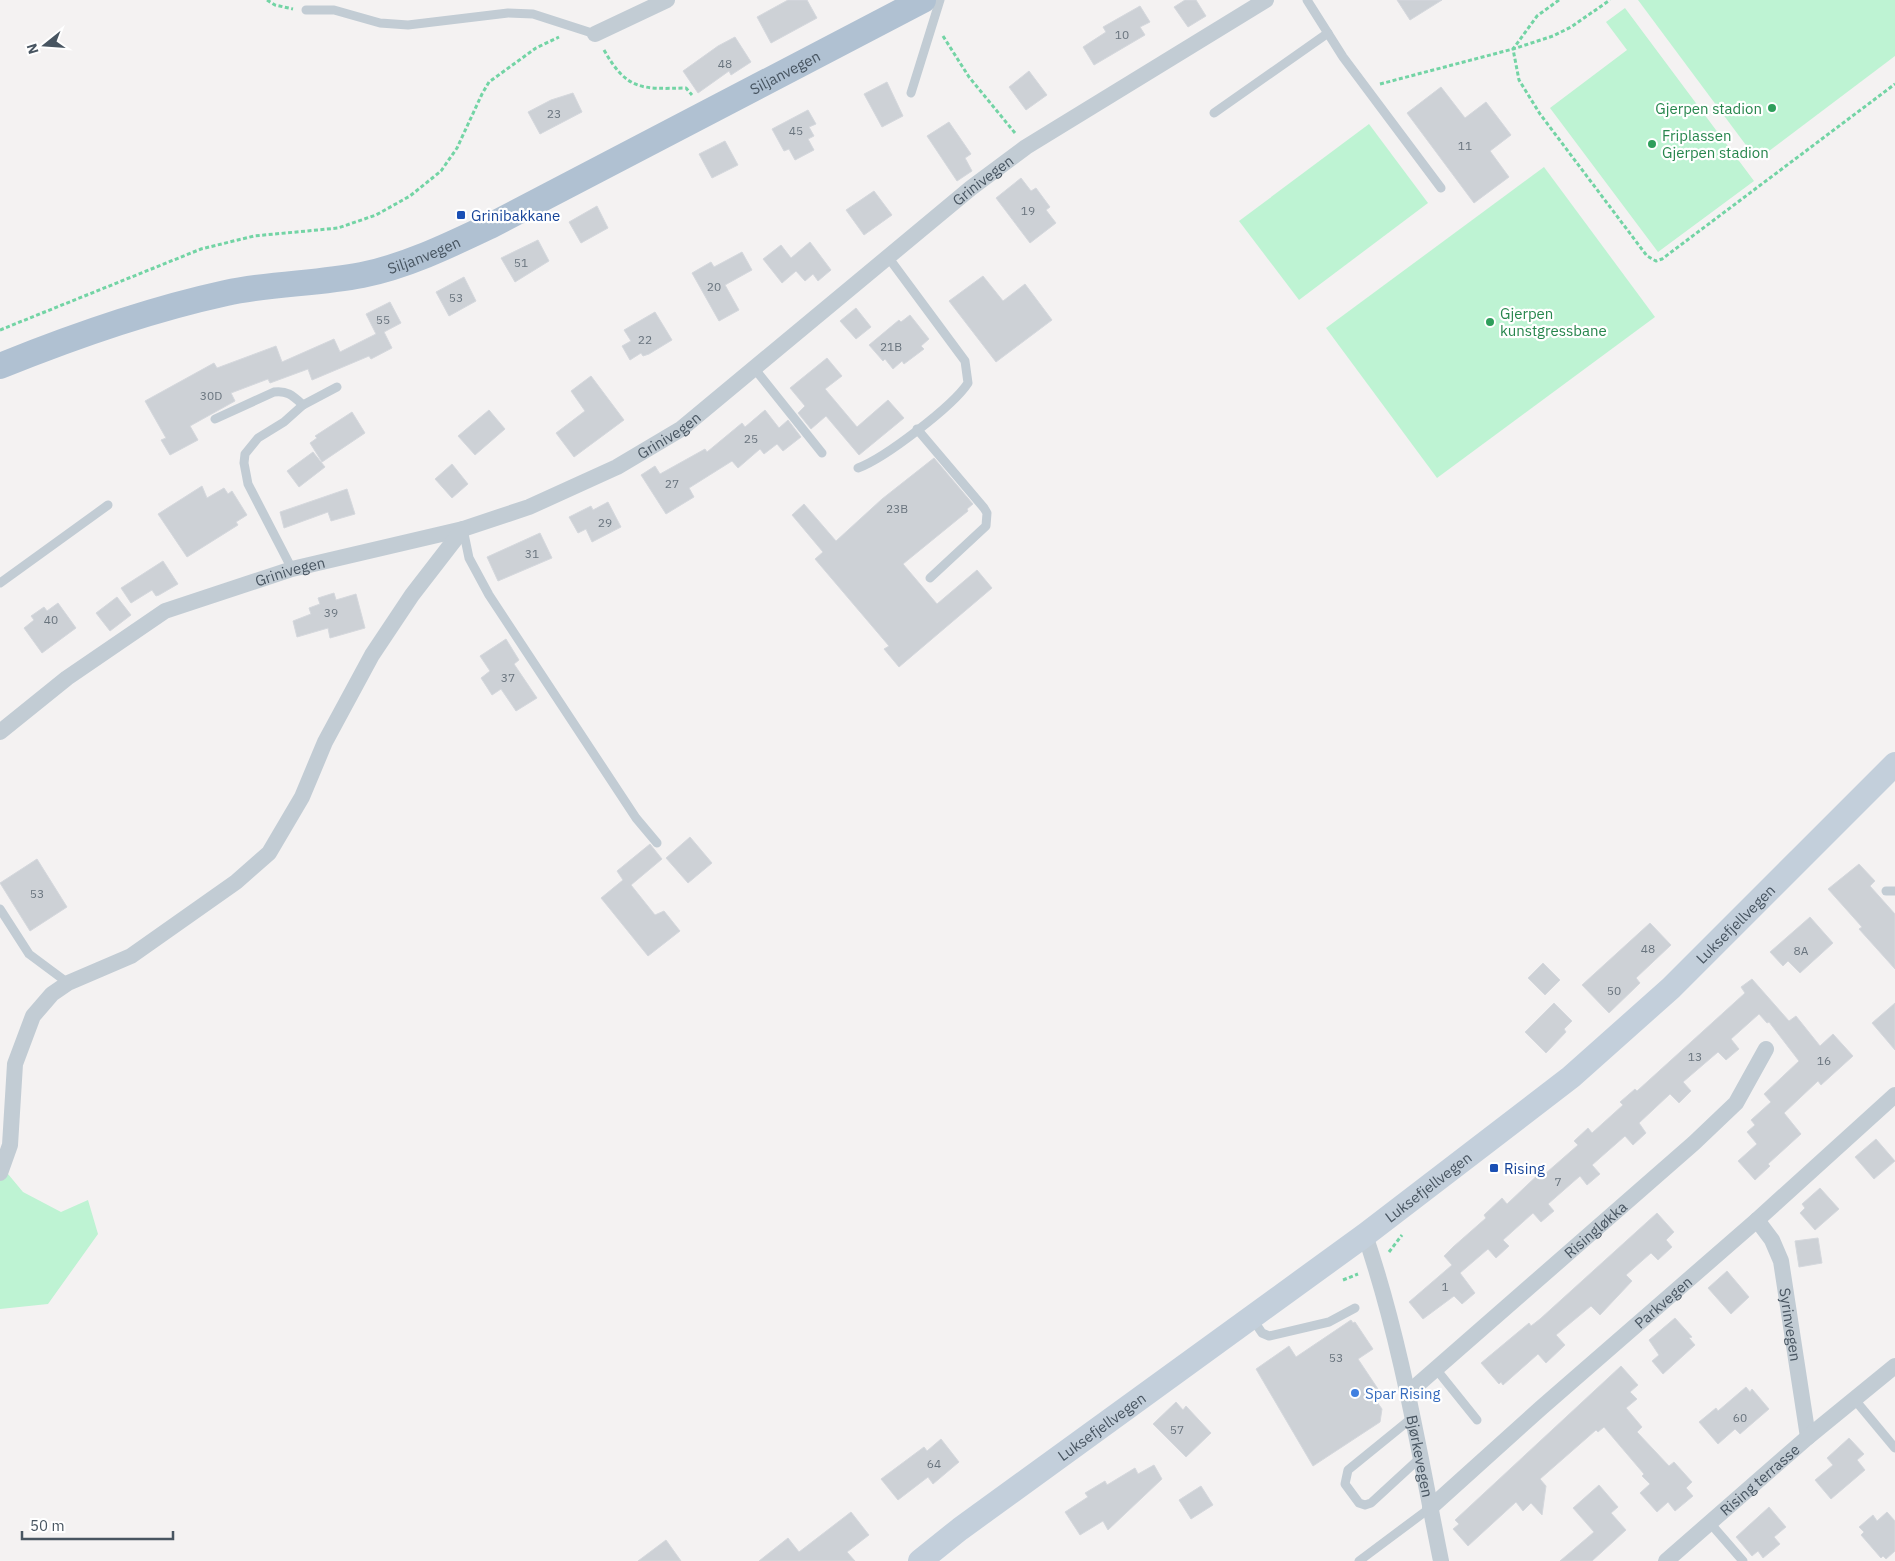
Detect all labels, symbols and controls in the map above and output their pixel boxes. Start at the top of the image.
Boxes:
north arrow [20,20,70,70]
house number: 10 [1115,27,1129,42]
text: N [22,41,43,56]
street label: Siljanvegen [746,46,823,98]
house number: 48 [718,56,732,71]
place label: Gjerpen stadion [1655,99,1762,118]
marker: Gjerpen stadion [1766,102,1778,114]
house number: 23 [547,106,561,121]
house number: 45 [789,123,803,138]
place label: Friplassen Gjerpen stadion [1662,126,1769,162]
house number: 11 [1458,138,1472,153]
marker: Friplassen Gjerpen stadion [1646,138,1658,150]
street label: Grinivegen [948,150,1017,209]
house number: 19 [1021,203,1035,218]
place label: Grinibakkane [471,206,560,225]
marker: Grinibakkane [455,209,467,221]
street label: Siljanvegen [385,232,463,278]
house number: 51 [514,255,528,270]
house number: 20 [707,279,721,294]
house number: 53 [449,290,463,305]
place label: Gjerpen kunstgressbane [1500,304,1607,340]
house number: 55 [376,312,390,327]
marker: Gjerpen kunstgressbane [1484,316,1496,328]
house number: 22 [638,332,652,347]
house number: 21B [880,339,902,354]
house number: 30D [200,388,222,403]
street label: Grinivegen [633,407,704,463]
house number: 25 [744,431,758,446]
house number: 27 [665,476,679,491]
house number: 23B [886,501,908,516]
house number: 29 [598,515,612,530]
house number: 31 [525,546,539,561]
street label: Grinivegen [252,552,327,590]
house number: 39 [324,605,338,620]
house number: 40 [44,612,58,627]
house number: 37 [501,670,515,685]
street label: Luksefjellvegen [1692,880,1779,967]
house number: 53 [30,886,44,901]
house number: 48 [1641,941,1655,956]
house number: 8A [1794,943,1809,958]
house number: 50 [1607,983,1621,998]
house number: 13 [1688,1049,1702,1064]
house number: 16 [1817,1053,1831,1068]
street label: Luksefjellvegen [1381,1147,1475,1226]
place label: Rising [1504,1159,1545,1178]
marker: Rising [1488,1162,1500,1174]
house number: 7 [1554,1174,1562,1189]
street label: Risingløkka [1560,1197,1631,1262]
street label: Parkvegen [1630,1272,1696,1332]
house number: 1 [1441,1279,1449,1294]
street label: Syrinvegen [1776,1286,1806,1362]
house number: 53 [1329,1350,1343,1365]
place label: Spar Rising [1365,1384,1440,1403]
marker: Spar Rising [1349,1387,1361,1399]
street label: Luksefjellvegen [1054,1388,1149,1465]
house number: 60 [1733,1410,1747,1425]
street label: Bjørkevegen [1403,1413,1438,1499]
house number: 57 [1170,1422,1184,1437]
street label: Rising terrasse [1716,1439,1803,1519]
house number: 64 [927,1456,941,1471]
scale bar [22,1508,174,1540]
text: 50 m [30,1516,65,1535]

